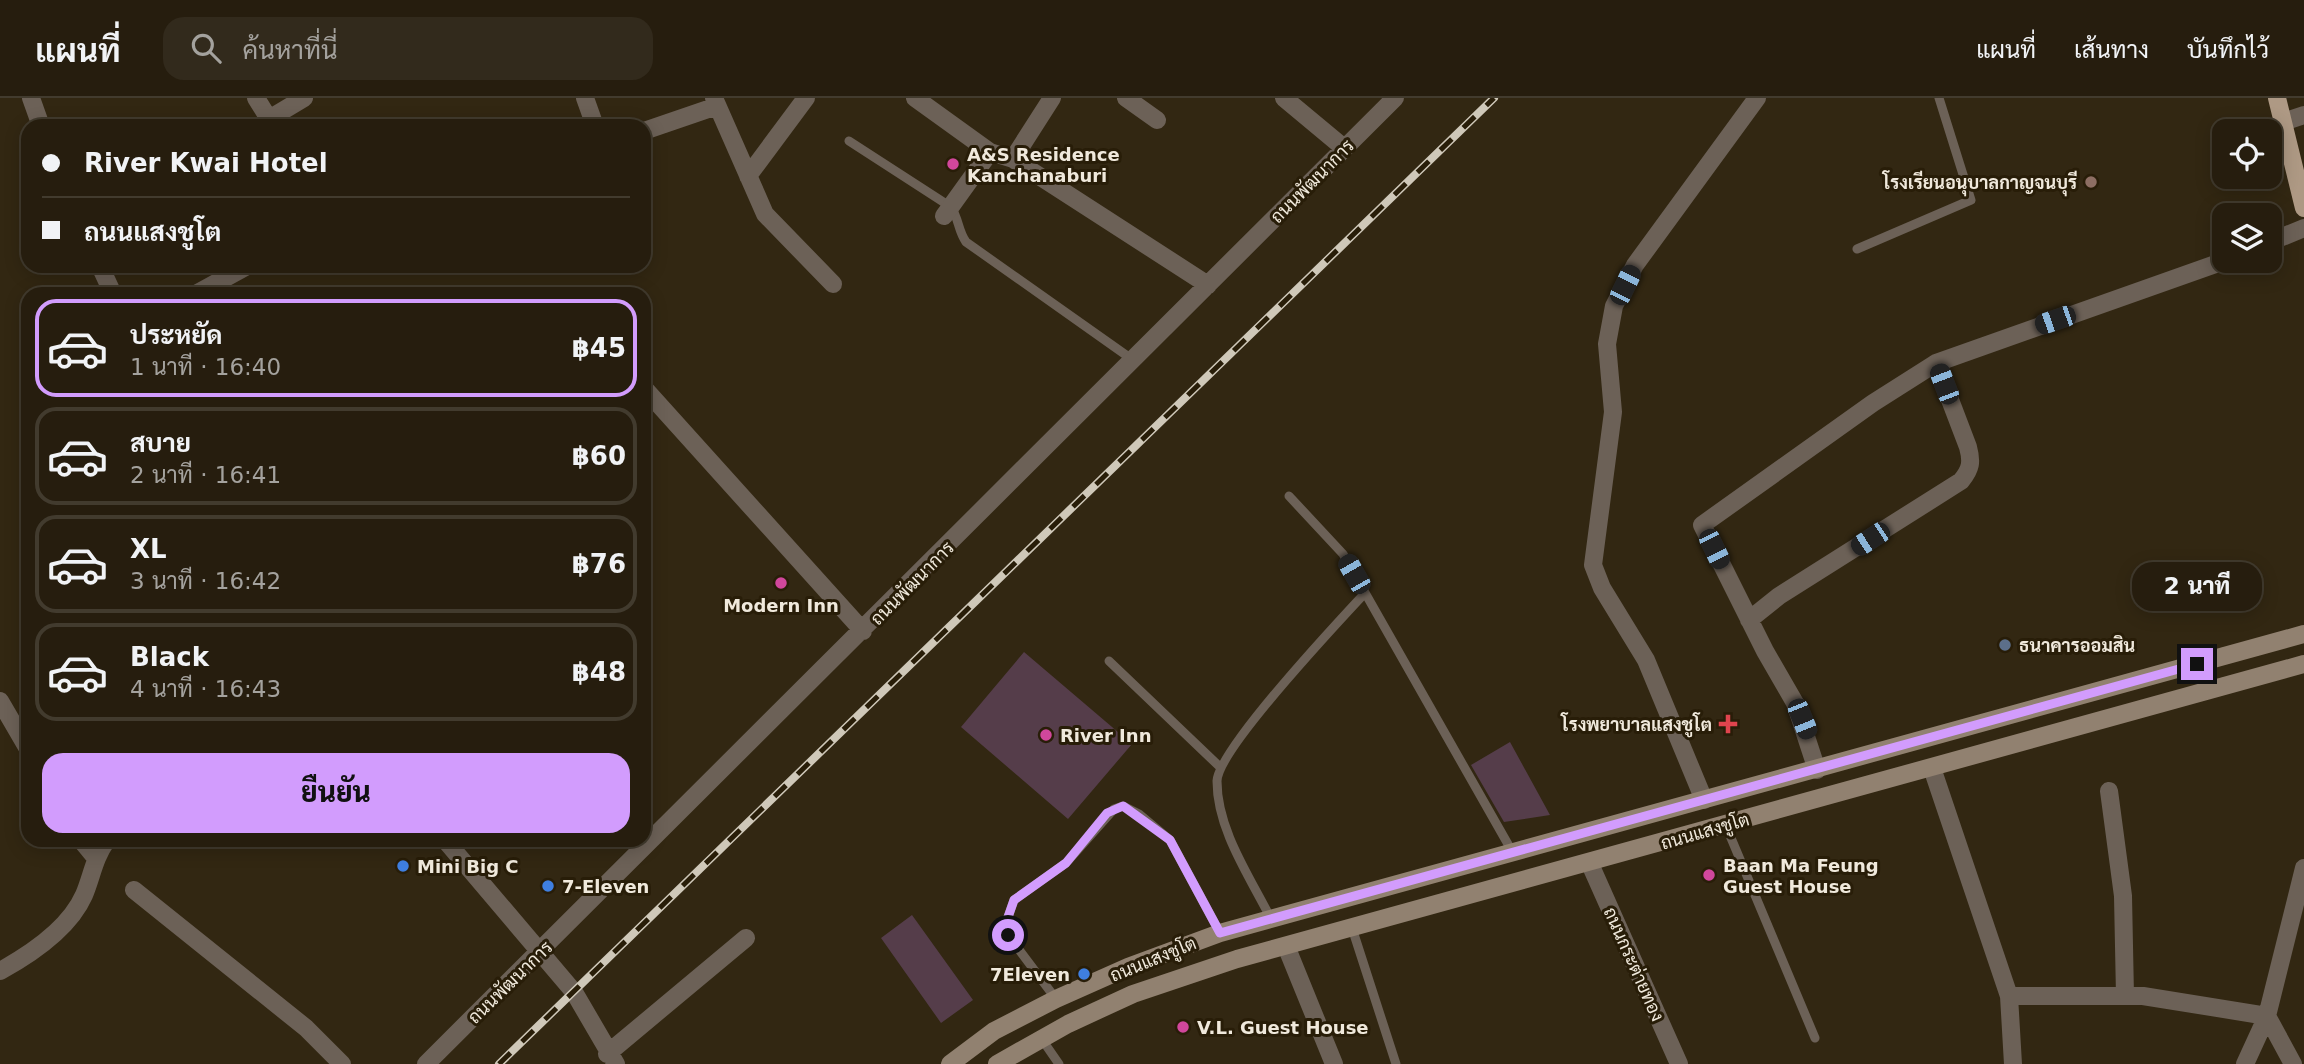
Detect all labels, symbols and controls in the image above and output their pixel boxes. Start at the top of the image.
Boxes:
search box [163,17,653,80]
icon: search [187,29,225,67]
text: แผนที่ [35,31,121,70]
text: ค้นหาที่นี่ [243,35,338,65]
text: แผนที่ [1976,36,2036,64]
text: เส้นทาง [2074,36,2149,64]
text: บันทึกไว้ [2187,36,2269,64]
map controls [2212,119,2282,273]
button: locate [2212,119,2282,189]
street label: ถนนพัฒนาการ [1266,135,1358,227]
place label: A&S Residence Kanchanaburi [967,144,1120,186]
text: River Kwai Hotel [84,148,328,178]
marker: A&S Residence Kanchanaburi [945,156,961,172]
place label: โรงเรียนอนุบาลกาญจนบุรี [1882,170,2077,197]
marker: โรงเรียนอนุบาลกาญจนบุรี [2083,174,2099,190]
button: layers [2212,203,2282,273]
text: ถนนแสงชูโต [84,217,221,247]
car [1607,262,1644,308]
car [2032,303,2079,337]
icon: car [46,317,109,380]
text: ประหยัด [130,320,223,350]
text: ฿45 [572,333,626,363]
text: 1 นาที · 16:40 [130,354,281,380]
car [1927,361,1962,407]
icon: car [46,425,109,488]
text: สบาย [130,428,191,458]
text: ฿60 [572,441,626,471]
text: 2 นาที · 16:41 [130,462,281,488]
car [1847,519,1894,559]
car [1696,526,1733,572]
icon: car [46,533,109,596]
text: XL [130,534,167,564]
street label: ถนนพัฒนาการ [866,537,958,629]
text: ฿76 [572,549,626,579]
car [1335,551,1374,597]
callout: 2 นาที [2132,562,2262,612]
text: 3 นาที · 16:42 [130,568,281,594]
text: 2 นาที [2164,573,2230,599]
marker: Modern Inn [773,575,789,591]
place label: Modern Inn [723,595,839,616]
place label: ธนาคารออมสิน [2019,634,2135,656]
marker: ธนาคารออมสิน [1997,637,2013,653]
icon: car [46,641,109,704]
text: Black [130,642,209,672]
route end [2181,648,2213,680]
text: ฿48 [572,657,626,687]
text: 4 นาที · 16:43 [130,676,281,702]
car [1785,696,1820,742]
place label: โรงพยาบาลแสงชูโต [1560,712,1712,738]
marker: โรงพยาบาลแสงชูโต [1718,714,1738,734]
place label: River Inn [1060,725,1151,746]
marker: River Inn [1038,727,1054,743]
button: ยืนยัน [42,753,630,833]
street label: ถนนแสงชูโต [1658,806,1753,857]
place label: Baan Ma Feung Guest House [1723,855,1879,897]
place label: Mini Big C [417,856,519,877]
marker: Mini Big C [395,858,411,874]
marker: Baan Ma Feung Guest House [1701,867,1717,883]
place label: 7-Eleven [562,876,649,897]
marker: 7-Eleven [540,878,556,894]
street label: ถนนกระต่ายทอง [1599,903,1669,1024]
route start [992,919,1024,951]
street label: ถนนแสงชูโต [1106,930,1200,989]
street label: ถนนพัฒนาการ [463,936,557,1028]
place label: 7Eleven [990,964,1070,985]
marker: 7Eleven [1076,966,1092,982]
place label: V.L. Guest House [1197,1017,1369,1038]
marker: V.L. Guest House [1175,1019,1191,1035]

